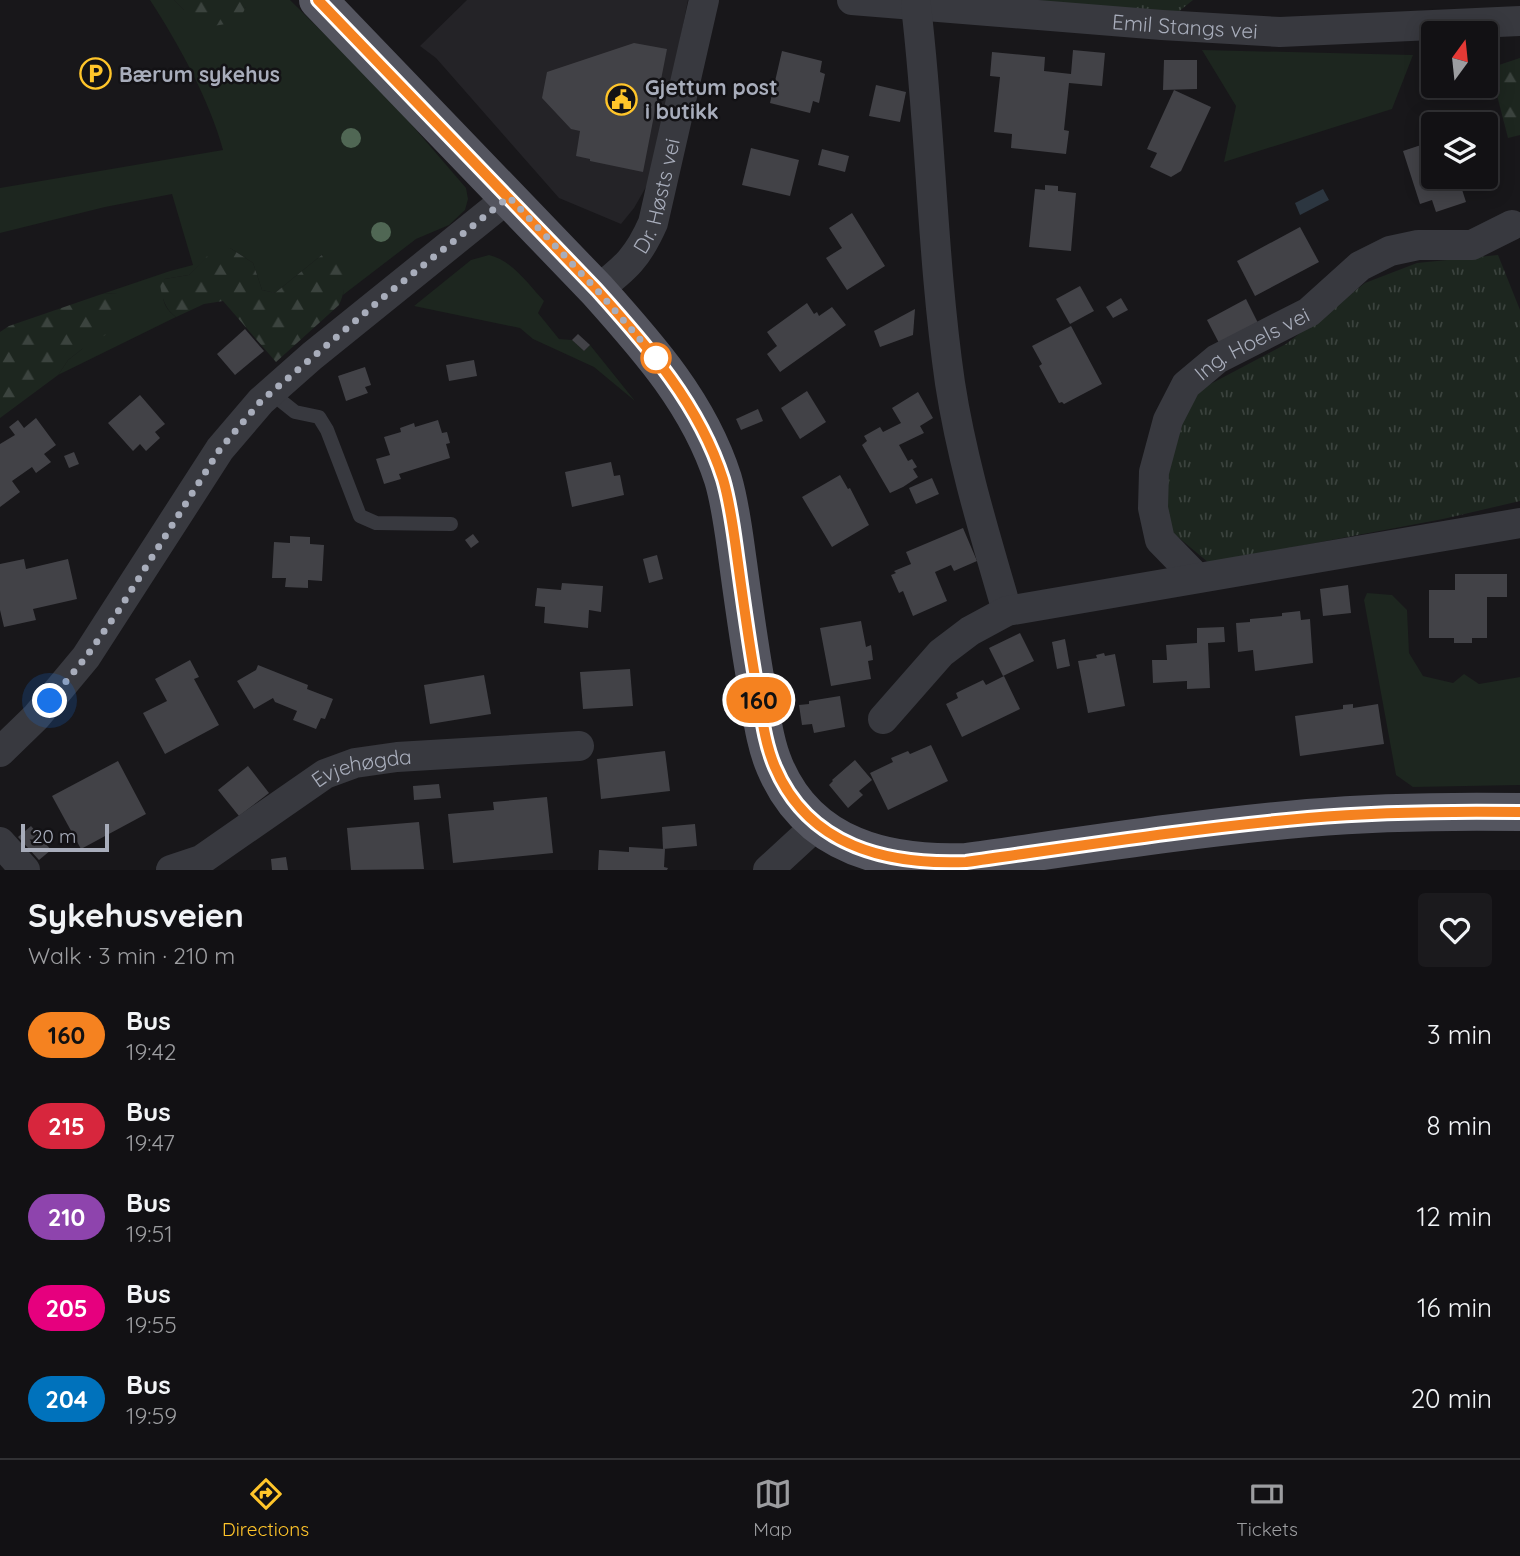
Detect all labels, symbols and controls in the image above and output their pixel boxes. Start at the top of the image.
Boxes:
street label: Emil Stangs vei [1111,8,1259,44]
north arrow [1421,21,1498,98]
map controls [1421,21,1498,189]
parking icon: Bærum sykehus [79,57,113,91]
place label: Bærum sykehus [119,61,280,87]
place label: Gjettum post i butikk [645,74,778,124]
public building icon: Gjettum post i butikk [605,82,639,116]
button: layers [1421,112,1498,189]
street label: Dr. Høsts vei [627,136,685,258]
street label: Ing. Hoels vei [1189,301,1313,386]
unlabelled marker [641,343,671,373]
line badge: 160 [719,677,799,723]
your location [32,683,67,718]
text: 160 [740,685,778,715]
street label: Evjehøgda [306,743,412,793]
scale bar [21,821,108,853]
text: 20 m [32,824,76,848]
button: heart [1418,893,1492,967]
text: Sykehusveien [28,894,244,935]
text: Walk · 3 min · 210 m [28,941,235,970]
text: Bus [126,1004,171,1037]
text: 3 min [1427,1018,1492,1051]
text: 160 [48,1020,85,1050]
text: 19:42 [126,1037,177,1066]
text: Bus [126,1095,171,1128]
text: 8 min [1427,1109,1492,1142]
text: 215 [48,1111,85,1141]
text: 19:47 [126,1128,175,1157]
text: Bus [126,1186,171,1219]
text: 12 min [1417,1200,1492,1233]
text: 210 [48,1202,85,1232]
text: 19:51 [126,1219,173,1248]
text: Bus [126,1277,171,1310]
text: 16 min [1417,1291,1492,1324]
text: 205 [45,1293,88,1323]
text: 19:55 [126,1310,177,1339]
text: Bus [126,1368,171,1401]
text: 20 min [1411,1382,1492,1415]
text: 204 [45,1384,88,1414]
text: 19:59 [126,1401,177,1430]
tab: Directions [222,1475,309,1541]
tab: Map [753,1475,792,1541]
tab: Tickets [1236,1475,1298,1541]

